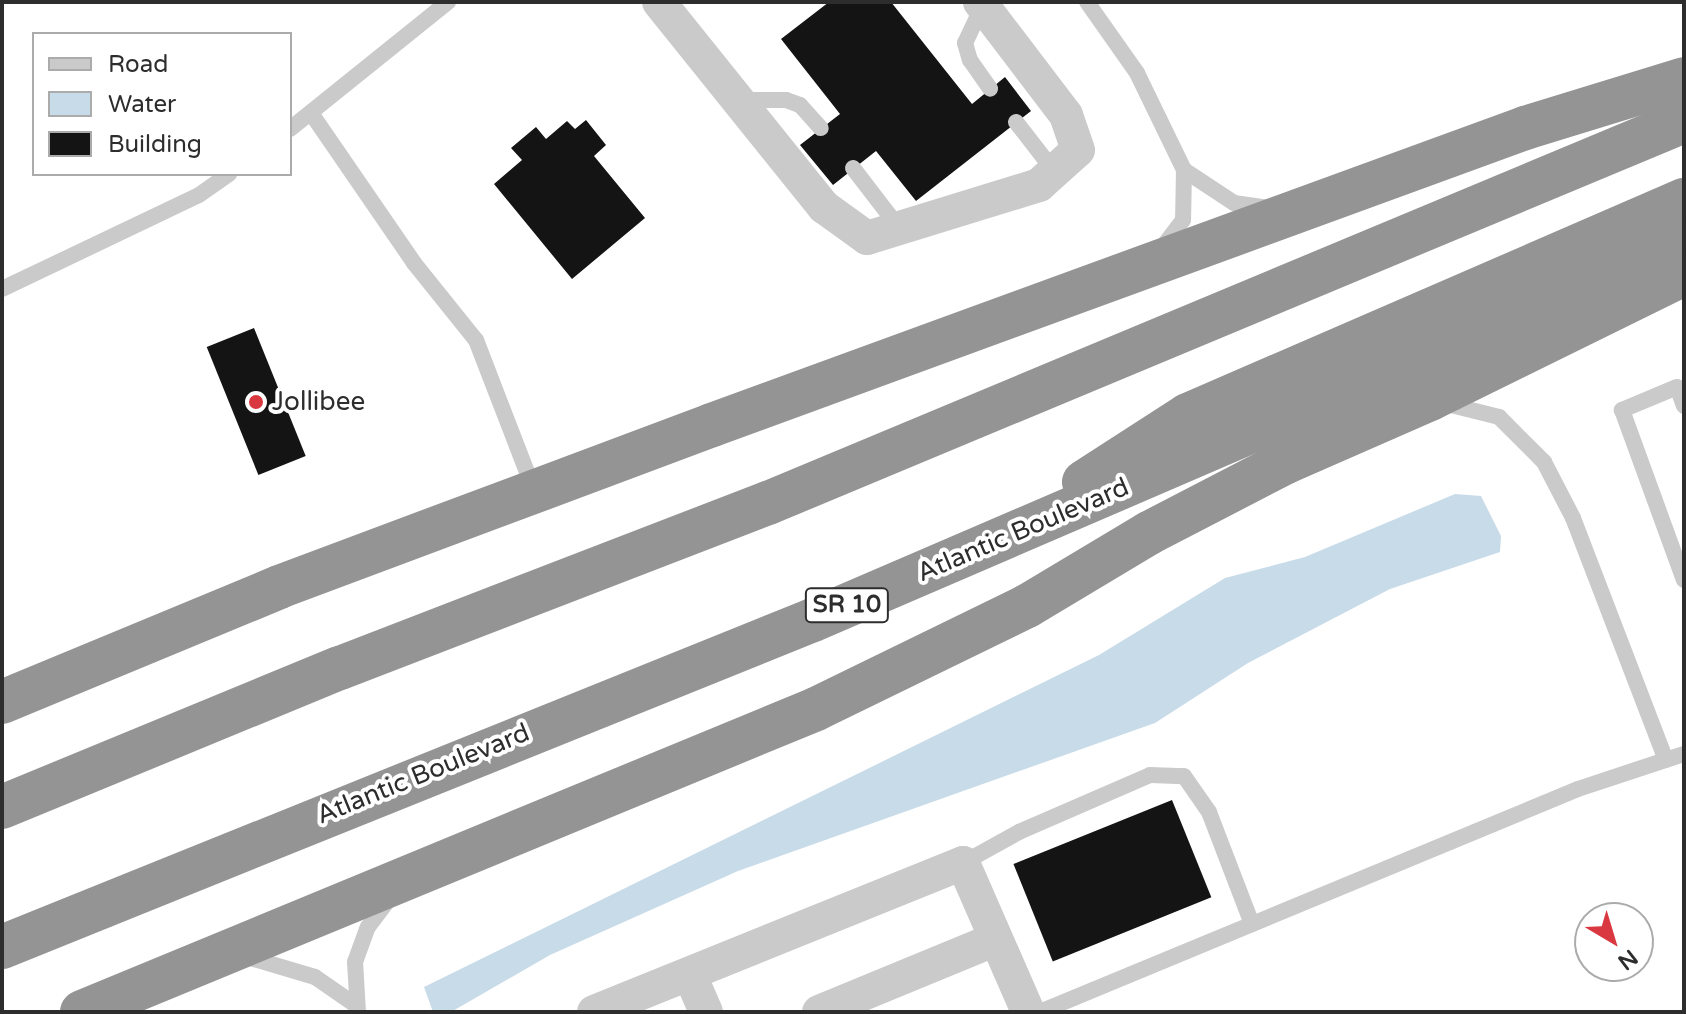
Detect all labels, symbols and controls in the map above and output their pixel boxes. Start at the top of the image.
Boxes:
legend [32,32,292,176]
text: Road [108,50,168,79]
text: Water [108,90,176,119]
text: Building [108,130,202,159]
place label: Jollibee [272,386,365,418]
marker: Jollibee [247,393,265,411]
street label: Atlantic Boulevard [912,471,1134,589]
road number: SR 10 [803,585,891,625]
street label: Atlantic Boulevard [312,717,534,831]
north arrow [1574,902,1654,982]
text: N [1613,944,1643,975]

